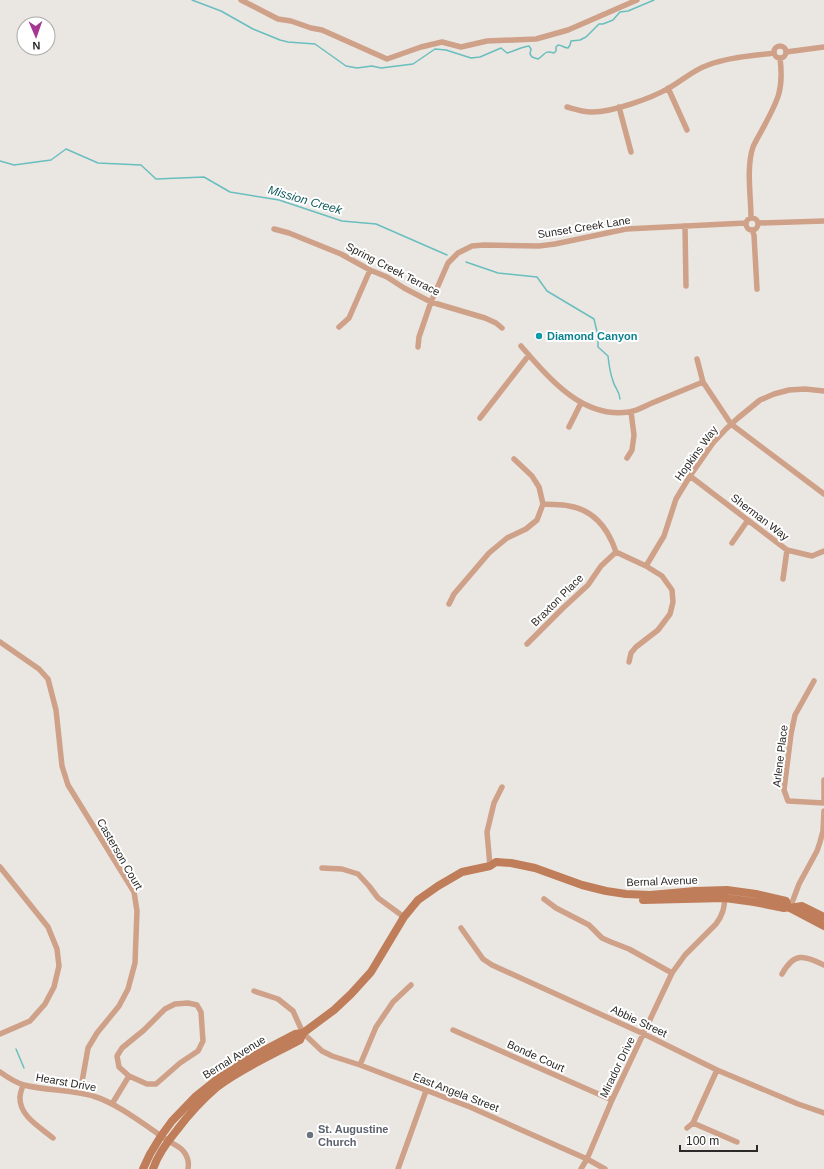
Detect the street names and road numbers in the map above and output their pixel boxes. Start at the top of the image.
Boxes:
street label: Sunset Creek Lane [537,214,631,240]
street label: Spring Creek Terrace [344,240,442,298]
street label: Hopkins Way [672,423,720,483]
street label: Sherman Way [729,491,792,543]
street label: Braxton Place [529,572,585,628]
street label: Arlene Place [770,724,790,788]
street label: Casterson Court [95,816,145,892]
street label: Bernal Avenue [626,874,698,888]
street label: Abbie Street [609,1003,669,1039]
street label: Bernal Avenue [201,1033,267,1081]
street label: Mirador Drive [597,1035,637,1099]
street label: Bonde Court [505,1038,567,1074]
street label: East Angela Street [411,1070,501,1114]
street label: Hearst Drive [35,1071,97,1093]

